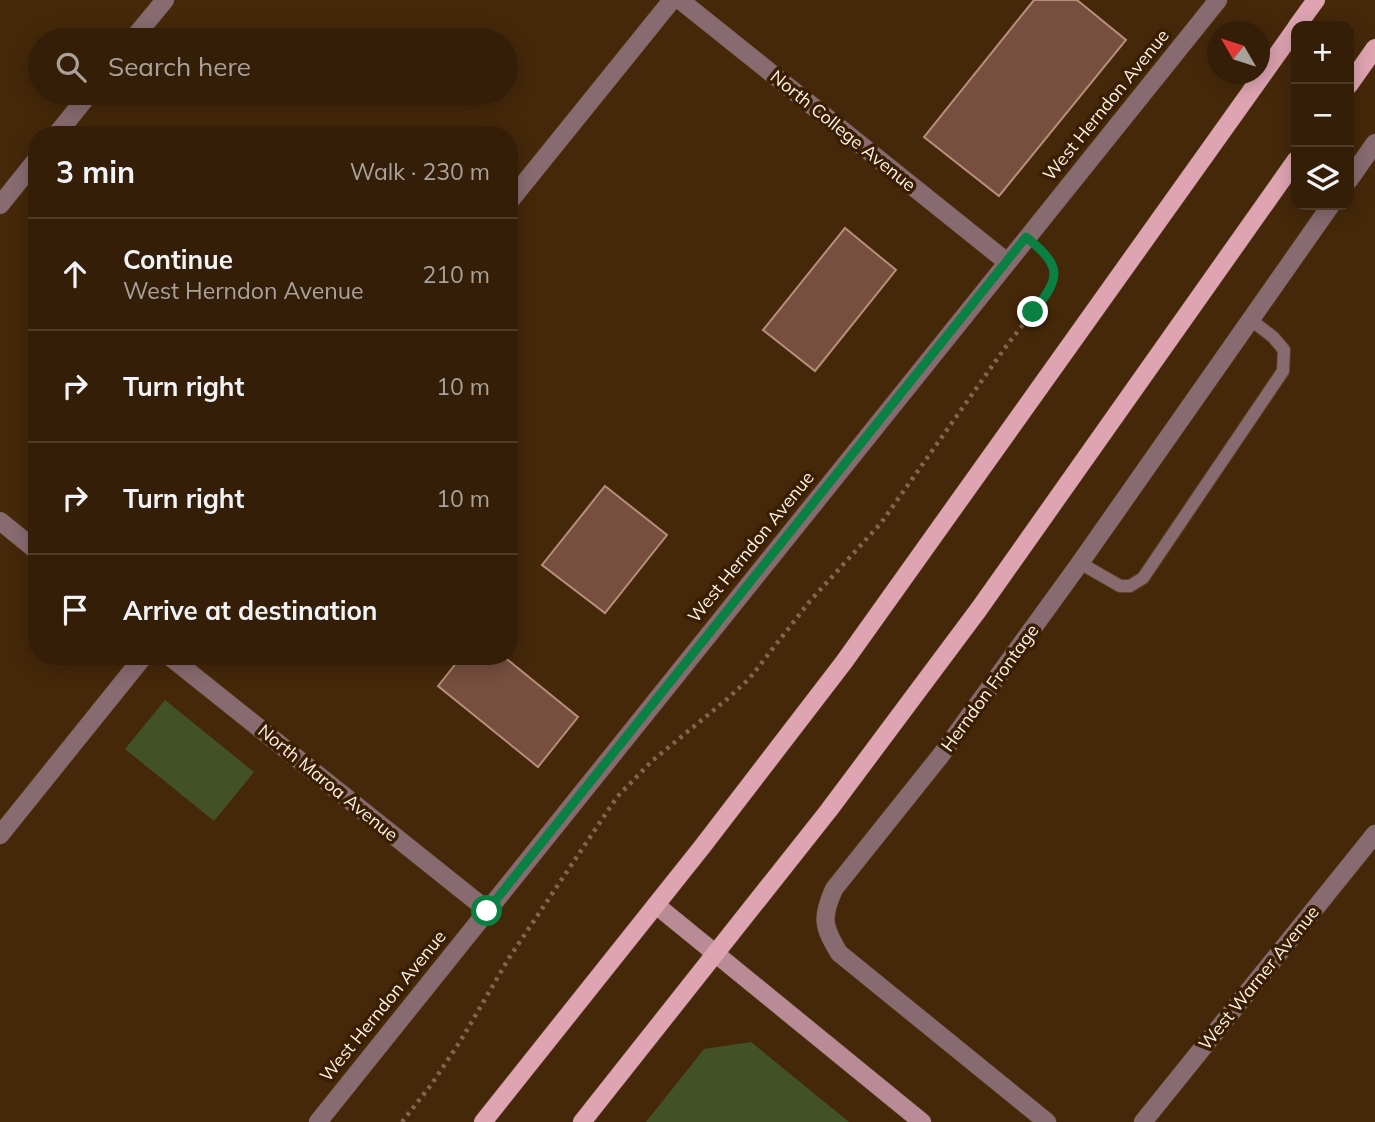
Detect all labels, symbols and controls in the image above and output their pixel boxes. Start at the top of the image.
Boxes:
north arrow [1207,21,1270,84]
map controls [1291,21,1354,210]
button: + [1291,21,1354,84]
street label: West Herndon Avenue [1037,24,1174,185]
search box [28,28,518,105]
icon: search [52,48,90,86]
text: Search here [108,50,251,83]
street label: North College Avenue [766,65,921,196]
button: − [1291,84,1354,147]
button: layers [1291,147,1354,210]
text: 3 min [56,153,135,191]
text: Walk · 230 m [350,157,490,186]
text: Continue [123,243,233,276]
icon: ahead [56,255,94,293]
text: 210 m [422,260,490,289]
text: West Herndon Avenue [123,276,364,305]
route end [1017,296,1048,327]
icon: right [56,367,94,405]
text: Turn right [123,370,244,403]
text: 10 m [436,372,490,401]
street label: West Herndon Avenue [682,466,819,627]
icon: right [56,479,94,517]
text: Turn right [123,482,244,515]
text: 10 m [436,484,490,513]
icon: arrive [56,591,94,629]
text: Arrive at destination [123,594,378,627]
street label: Herndon Frontage [936,619,1044,756]
street label: North Maroa Avenue [254,719,403,846]
route start [471,895,502,926]
street label: West Warner Avenue [1193,901,1324,1055]
street label: West Herndon Avenue [314,925,451,1086]

